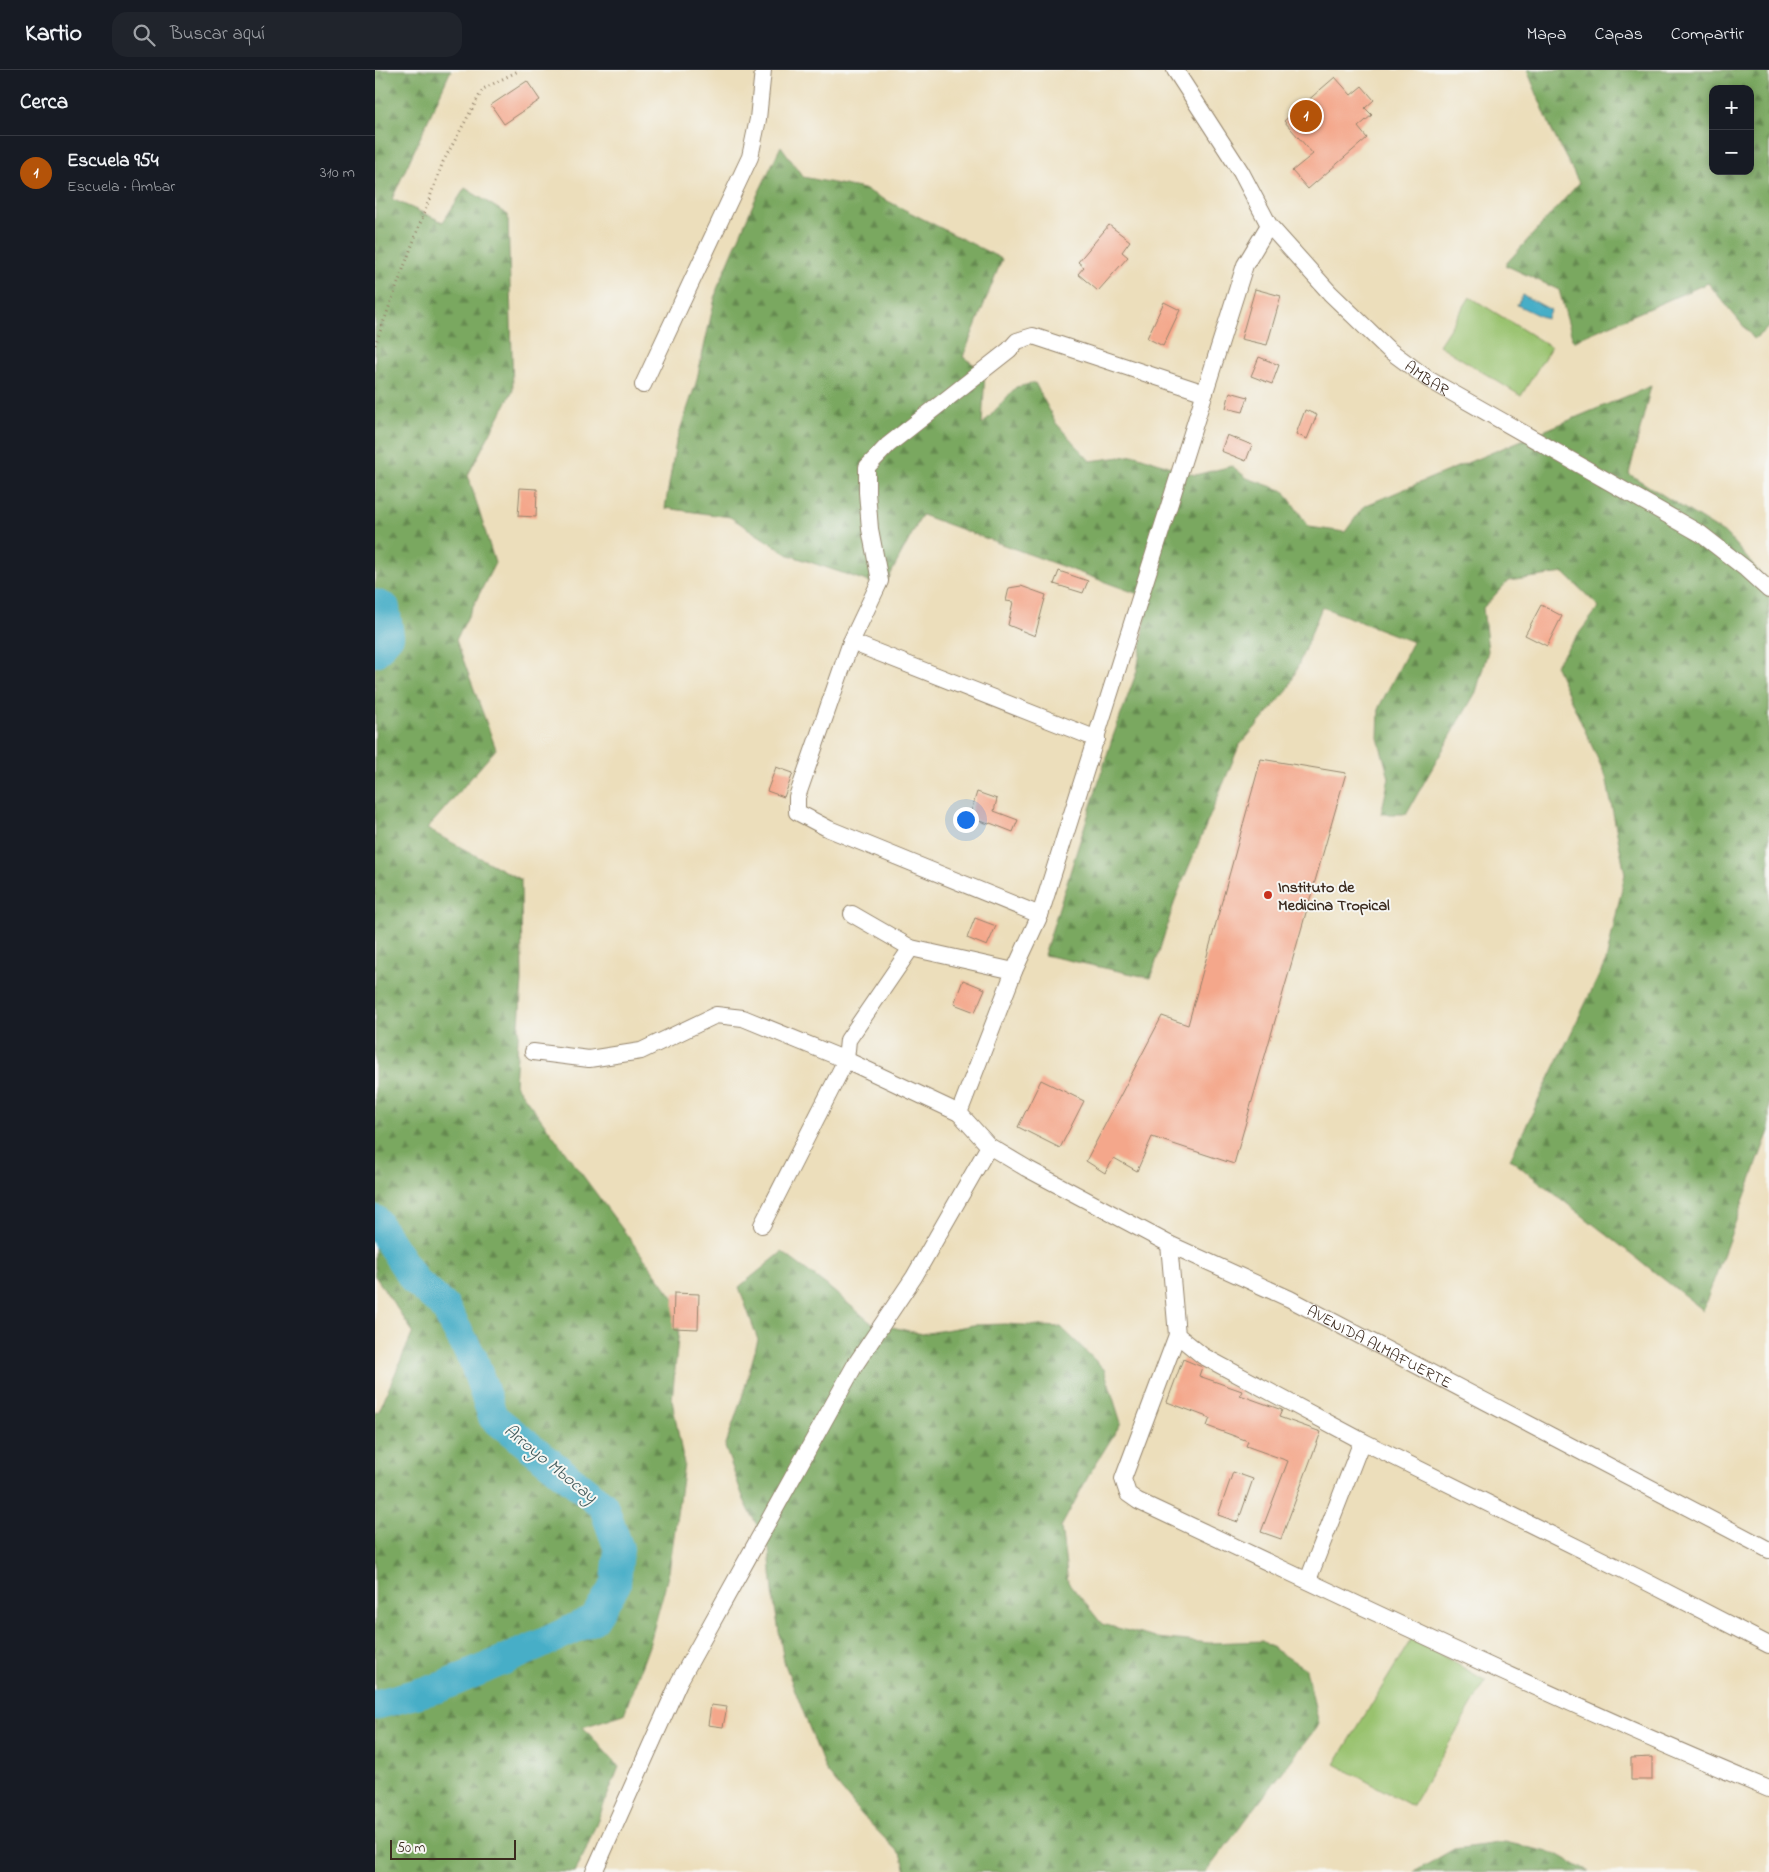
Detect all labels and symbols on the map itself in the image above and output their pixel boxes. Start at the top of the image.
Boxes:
pin: 1 [1290,97,1322,135]
street label: AMBAR [1399,355,1453,403]
your location [953,807,979,833]
place label: Instituto de Medicina Tropical [1278,876,1390,918]
marker: Instituto de Medicina Tropical [1262,889,1274,901]
street label: AVENIDA ALMAFUERTE [1302,1300,1455,1396]
water label: Arroyo Mbocay [497,1419,603,1511]
scale bar [390,1837,516,1860]

